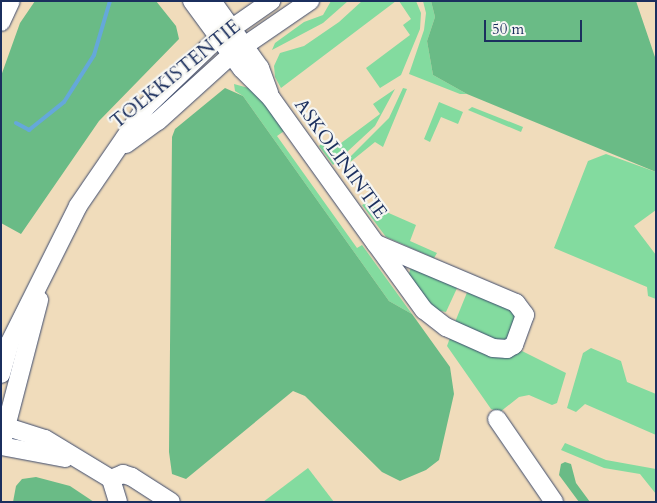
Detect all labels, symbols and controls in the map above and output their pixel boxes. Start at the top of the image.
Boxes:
scale bar [487,10,584,42]
street label: TOLKKISTENTIE [107,16,245,134]
text: 50 m [492,19,524,39]
street label: ASKOLININTIE [289,95,391,223]

